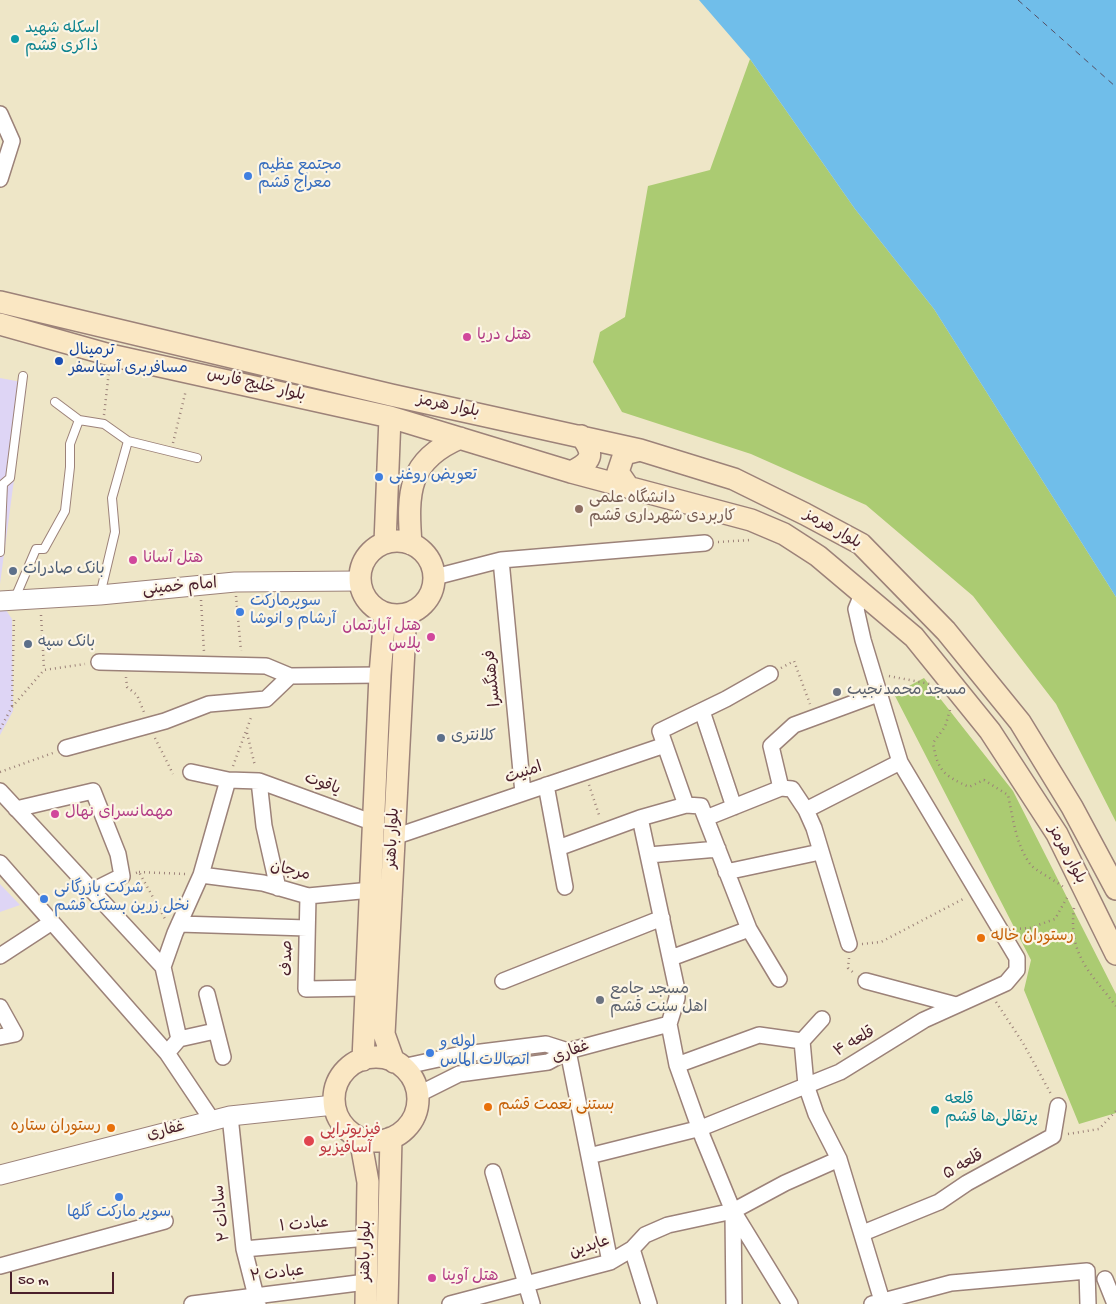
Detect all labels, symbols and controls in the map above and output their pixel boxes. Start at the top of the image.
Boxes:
place label: اسکله شهید ذاکری قشم [25,20,99,58]
marker: اسکله شهید ذاکری قشم [9,33,21,45]
place label: مجتمع عظیم معراج قشم [258,157,341,195]
marker: مجتمع عظیم معراج قشم [242,170,254,182]
place label: هتل دریا [477,327,531,347]
marker: هتل دریا [461,331,473,343]
place label: ترمینال مسافربری آسیاسفر [69,342,188,380]
marker: ترمینال مسافربری آسیاسفر [53,355,65,367]
street label: بلوار خلیج فارس [205,365,307,407]
street label: بلوار هرمز [415,391,481,423]
place label: تعویض روغنی [389,467,477,487]
marker: تعویض روغنی [373,471,385,483]
place label: دانشگاه علمی کاربردی شهرداری قشم [589,490,735,528]
marker: دانشگاه علمی کاربردی شهرداری قشم [573,503,585,515]
street label: بلوار هرمز [800,506,864,554]
place label: هتل آسانا [143,550,203,570]
marker: هتل آسانا [127,554,139,566]
place label: بانک صادرات [23,561,105,581]
marker: بانک صادرات [7,565,19,577]
street label: امام خمینی [142,575,218,601]
place label: سوپرمارکت آرشام و انوشا [250,593,336,631]
marker: سوپرمارکت آرشام و انوشا [234,606,246,618]
place label: هتل آپارتمان پلاس [342,618,421,656]
marker: هتل آپارتمان پلاس [425,631,437,643]
place label: بانک سپه [38,634,95,654]
marker: بانک سپه [22,638,34,650]
street label: فرهنگسرا [481,649,507,707]
place label: مسجد محمدنجیب [847,682,966,702]
marker: مسجد محمدنجیب [831,686,843,698]
place label: کلانتری [451,728,496,748]
marker: کلانتری [435,732,447,744]
street label: امنیت [503,759,545,789]
street label: یاقوت [301,770,343,800]
place label: مهمانسرای نهال [65,804,173,824]
street label: بلوار باهنر [383,807,405,869]
marker: مهمانسرای نهال [49,808,61,820]
street label: بلوار هرمز [1043,822,1089,888]
street label: مرجان [268,858,312,886]
place label: شرکت بازرگانی نخل زرین بستک قشم [54,880,189,918]
marker: شرکت بازرگانی نخل زرین بستک قشم [38,893,50,905]
place label: رستوران خاله [991,928,1074,948]
marker: رستوران خاله [975,932,987,944]
street label: صدف [279,940,299,976]
place label: مسجد جامع اهل سنت قشم [610,981,707,1019]
marker: مسجد جامع اهل سنت قشم [594,994,606,1006]
street label: قلعه ۴ [831,1024,879,1062]
place label: لوله و اتصالات الماس [440,1034,530,1072]
street label: غفاری [550,1037,592,1069]
marker: لوله و اتصالات الماس [424,1047,436,1059]
place label: قلعه پرتقالی‌ها قشم [945,1091,1038,1129]
place label: بستنی نعمت قشم [498,1097,614,1117]
marker: بستنی نعمت قشم [482,1101,494,1113]
marker: قلعه پرتقالی‌ها قشم [929,1104,941,1116]
place label: رستوران ستاره [11,1118,101,1138]
street label: غفاری [145,1118,187,1146]
marker: رستوران ستاره [105,1122,117,1134]
place label: فیزیوتراپی آسافیزیو [320,1122,381,1160]
marker: فیزیوتراپی آسافیزیو [302,1134,316,1148]
street label: قلعه ۵ [940,1147,988,1185]
street label: سادات ۲ [210,1184,236,1242]
marker: سوپر مارکت گلها [113,1191,125,1203]
place label: سوپر مارکت گلها [67,1204,171,1224]
street label: عبادت ۱ [279,1214,329,1238]
street label: بلوار باهنر [357,1220,377,1282]
street label: عابدین [567,1232,613,1264]
scale bar [12,1262,116,1294]
street label: عبادت ۲ [249,1262,305,1288]
place label: هتل آوینا [442,1268,499,1288]
text: 50 m [18,1272,49,1290]
marker: هتل آوینا [426,1272,438,1284]

